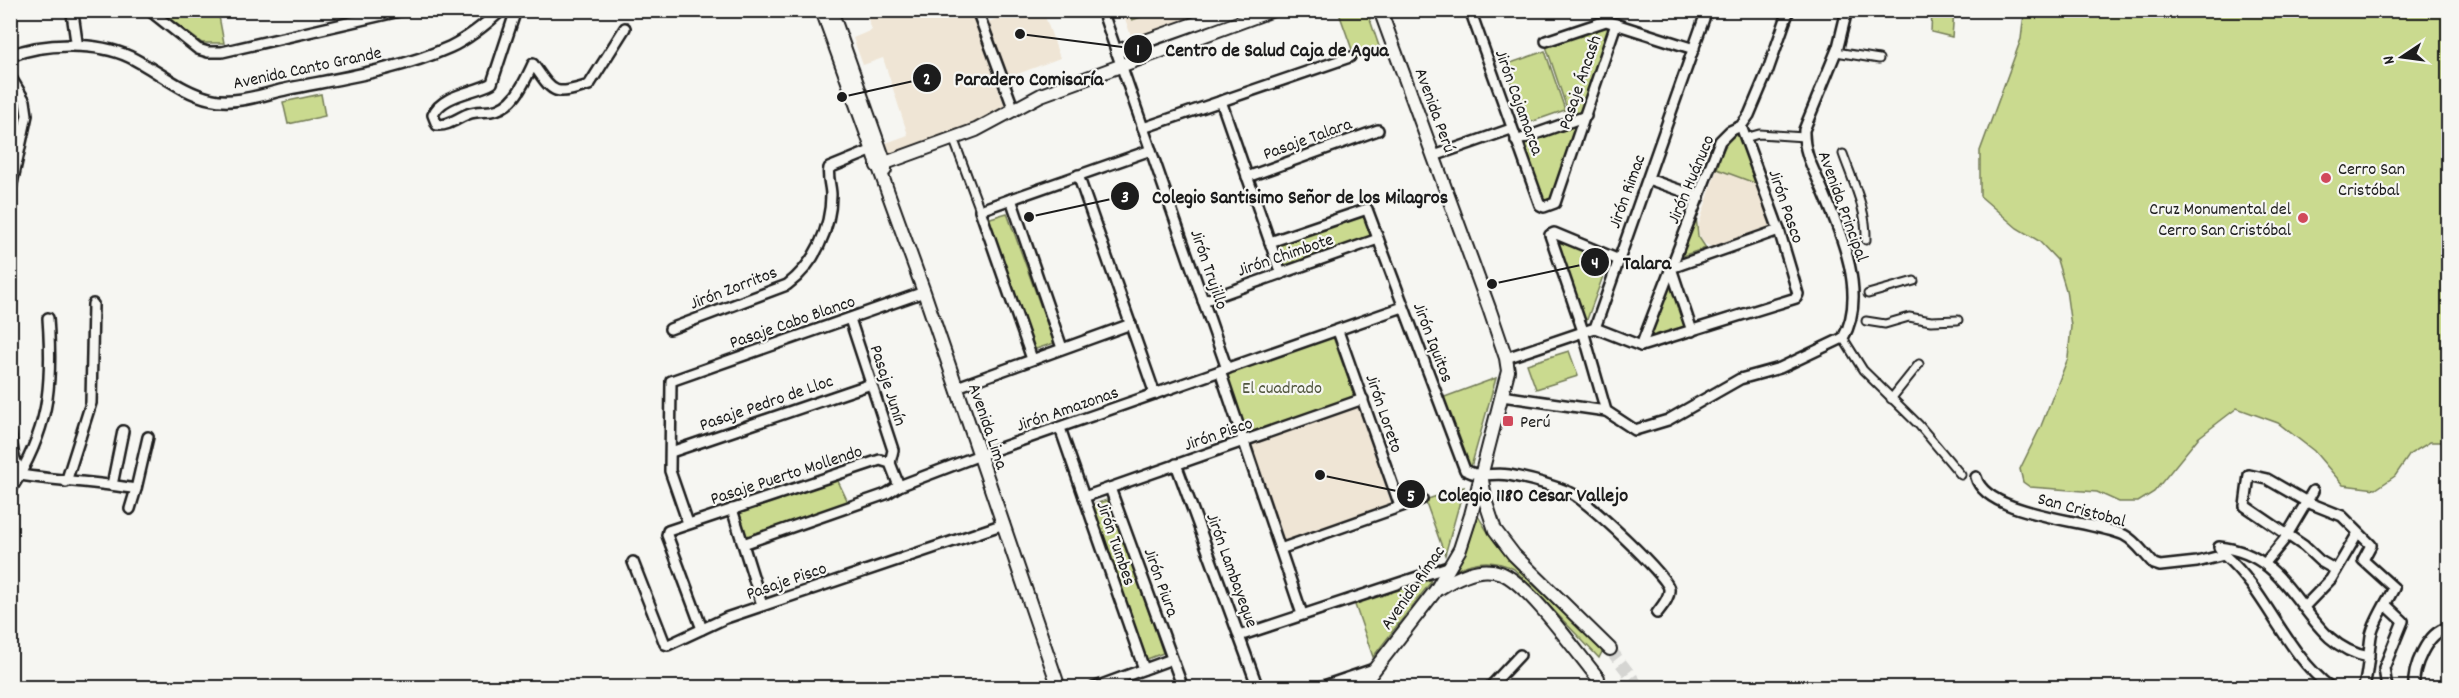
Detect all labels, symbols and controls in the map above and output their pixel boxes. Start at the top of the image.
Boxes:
north arrow [2372,27,2432,87]
callout: Centro de Salud Caja de Agua [1123,30,1401,68]
street label: Pasaje Áncash [1554,32,1609,133]
text: Centro de Salud Caja de Agua [1165,38,1389,66]
text: 1 [1136,39,1140,64]
street label: Avenida Canto Grande [231,41,384,97]
street label: Jirón Cajamarca [1487,47,1549,160]
text: N [2378,53,2402,66]
callout: Paradero Comisaría [912,59,1115,97]
street label: Avenida Perú [1407,65,1461,157]
text: Paradero Comisaría [955,67,1104,95]
text: 2 [923,68,931,93]
street label: Pasaje Talara [1260,113,1356,168]
street label: Jirón Huánuco [1662,132,1722,228]
street label: Avenida Principal [1810,148,1873,266]
street label: Jirón Rimac [1603,151,1653,232]
place label: Cerro San Cristóbal [2338,158,2405,204]
street label: Jirón Pasco [1760,167,1809,247]
marker: Cerro San Cristóbal [2319,171,2333,185]
callout: Colegio Santisimo Señor de los Milagros [1110,177,1460,215]
text: Colegio Santisimo Señor de los Milagros [1152,185,1448,213]
text: 3 [1121,186,1129,211]
place label: Cruz Monumental del Cerro San Cristóbal [2149,198,2292,244]
marker: Cruz Monumental del Cerro San Cristóbal [2296,211,2310,225]
street label: Jirón Trujillo [1182,226,1233,313]
street label: Jirón Chimbote [1234,228,1337,284]
callout: Talara [1580,243,1683,281]
text: Talara [1623,251,1672,279]
text: 4 [1591,252,1599,277]
street label: Jirón Zorritos [687,261,781,317]
street label: Pasaje Cabo Blanco [727,290,859,357]
street label: Jirón Iquitos [1405,299,1458,387]
street label: Pasaje Junín [862,342,911,429]
street label: Pasaje Pedro de Lloc [696,370,837,439]
street label: Jirón Loreto [1358,371,1408,456]
park label: El cuadrado [1242,377,1322,402]
street label: Avenida Lima [960,381,1013,474]
street label: Jirón Amazonas [1013,381,1122,440]
place label: Perú [1520,411,1551,436]
street label: Jirón Pisco [1181,412,1257,459]
marker: Perú [1501,414,1515,428]
street label: Pasaje Puerto Mollendo [708,440,866,513]
callout: Colegio 1180 Cesar Vallejo [1396,475,1641,513]
text: Colegio 1180 Cesar Vallejo [1438,483,1628,511]
text: 5 [1407,485,1415,510]
street label: San Cristobal [2034,488,2129,535]
street label: Jirón Tumbes [1089,498,1141,589]
street label: Jirón Lambayeque [1198,510,1263,632]
street label: Avenida Rímac [1376,541,1452,636]
street label: Jirón Piura [1136,545,1184,621]
street label: Pasaje Pisco [743,557,830,608]

